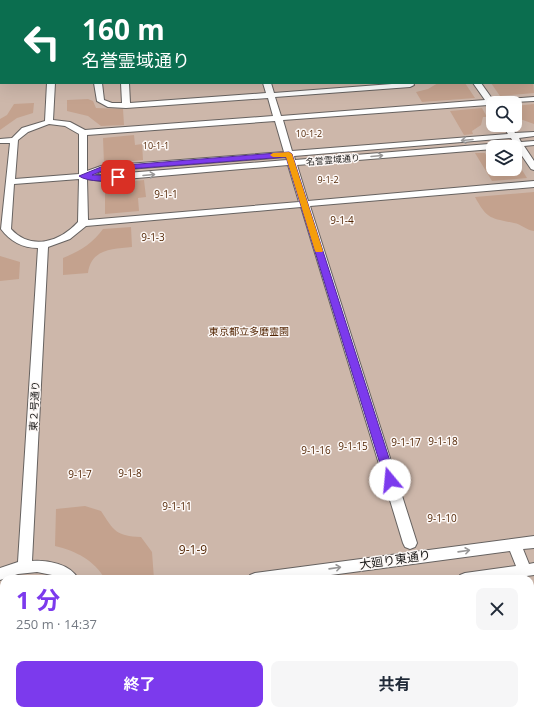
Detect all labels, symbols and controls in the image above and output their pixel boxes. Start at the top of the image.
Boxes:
text: 160 m [82,10,165,48]
icon: left [16,16,68,68]
text: 名誉霊域通り [82,48,190,72]
map controls [486,96,522,176]
button: search [486,96,522,132]
park label: 10-1-2 [296,127,322,140]
one-way arrow [461,136,474,143]
park label: 10-1-1 [143,139,169,152]
button: layers [486,140,522,176]
street label: 名誉霊域通り [305,151,360,168]
one-way arrow [370,153,383,160]
pin [101,160,135,194]
icon: arrive [107,166,129,188]
one-way arrow [142,171,155,178]
park label: 9-1-2 [317,173,339,186]
park label: 9-1-1 [154,187,178,201]
park label: 9-1-4 [330,213,354,227]
park label: 9-1-3 [141,230,165,244]
park label: 東京都立多磨霊園 [209,324,289,338]
street label: 東２号通り [26,381,42,431]
park label: 9-1-18 [428,434,458,448]
park label: 9-1-17 [391,435,421,449]
park label: 9-1-15 [338,439,368,453]
park label: 9-1-16 [301,443,331,457]
position arrow [369,459,411,501]
park label: 9-1-8 [118,466,142,480]
park label: 9-1-7 [68,467,92,481]
park label: 9-1-11 [162,499,192,513]
park label: 9-1-10 [427,511,457,525]
park label: 9-1-9 [179,541,207,558]
street label: 大廻り東通り [358,546,432,573]
one-way arrow [457,547,470,555]
one-way arrow [328,564,341,572]
text: 1 分 [16,583,60,616]
button: close [476,588,518,630]
text: 250 m · 14:37 [16,615,97,633]
button: 終了 [16,661,263,707]
button: 共有 [271,661,518,707]

